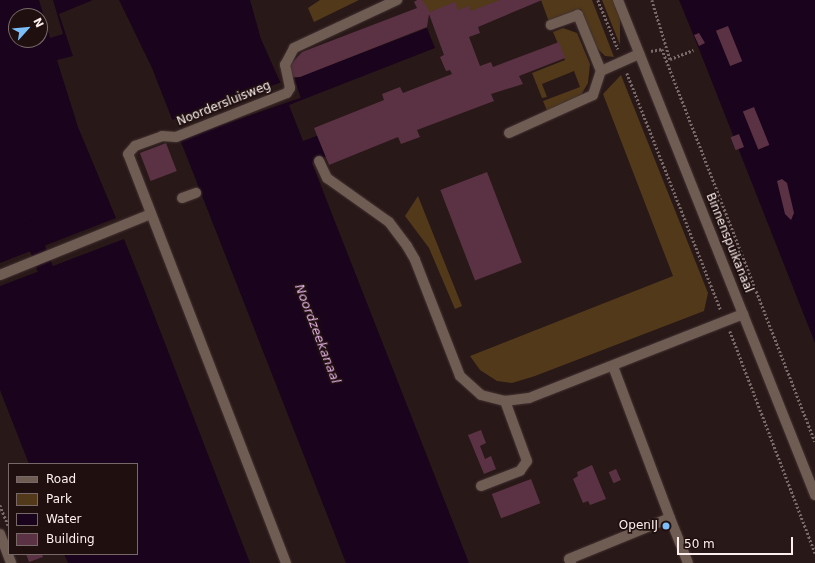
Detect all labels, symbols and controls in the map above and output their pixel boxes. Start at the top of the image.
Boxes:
north arrow [8,8,48,48]
text: N [30,16,46,30]
street label: Noordersluisweg [175,79,273,129]
street label: Binnenspuikanaal [702,191,756,295]
water label: Noordzeekanaal [291,282,343,386]
legend [8,463,138,555]
text: Road [46,472,76,486]
text: Park [46,492,72,506]
text: Water [46,512,81,526]
place label: OpenIJ [619,519,658,533]
marker: OpenIJ [661,521,671,531]
scale bar [679,529,795,555]
text: Building [46,532,95,546]
text: 50 m [684,537,715,551]

